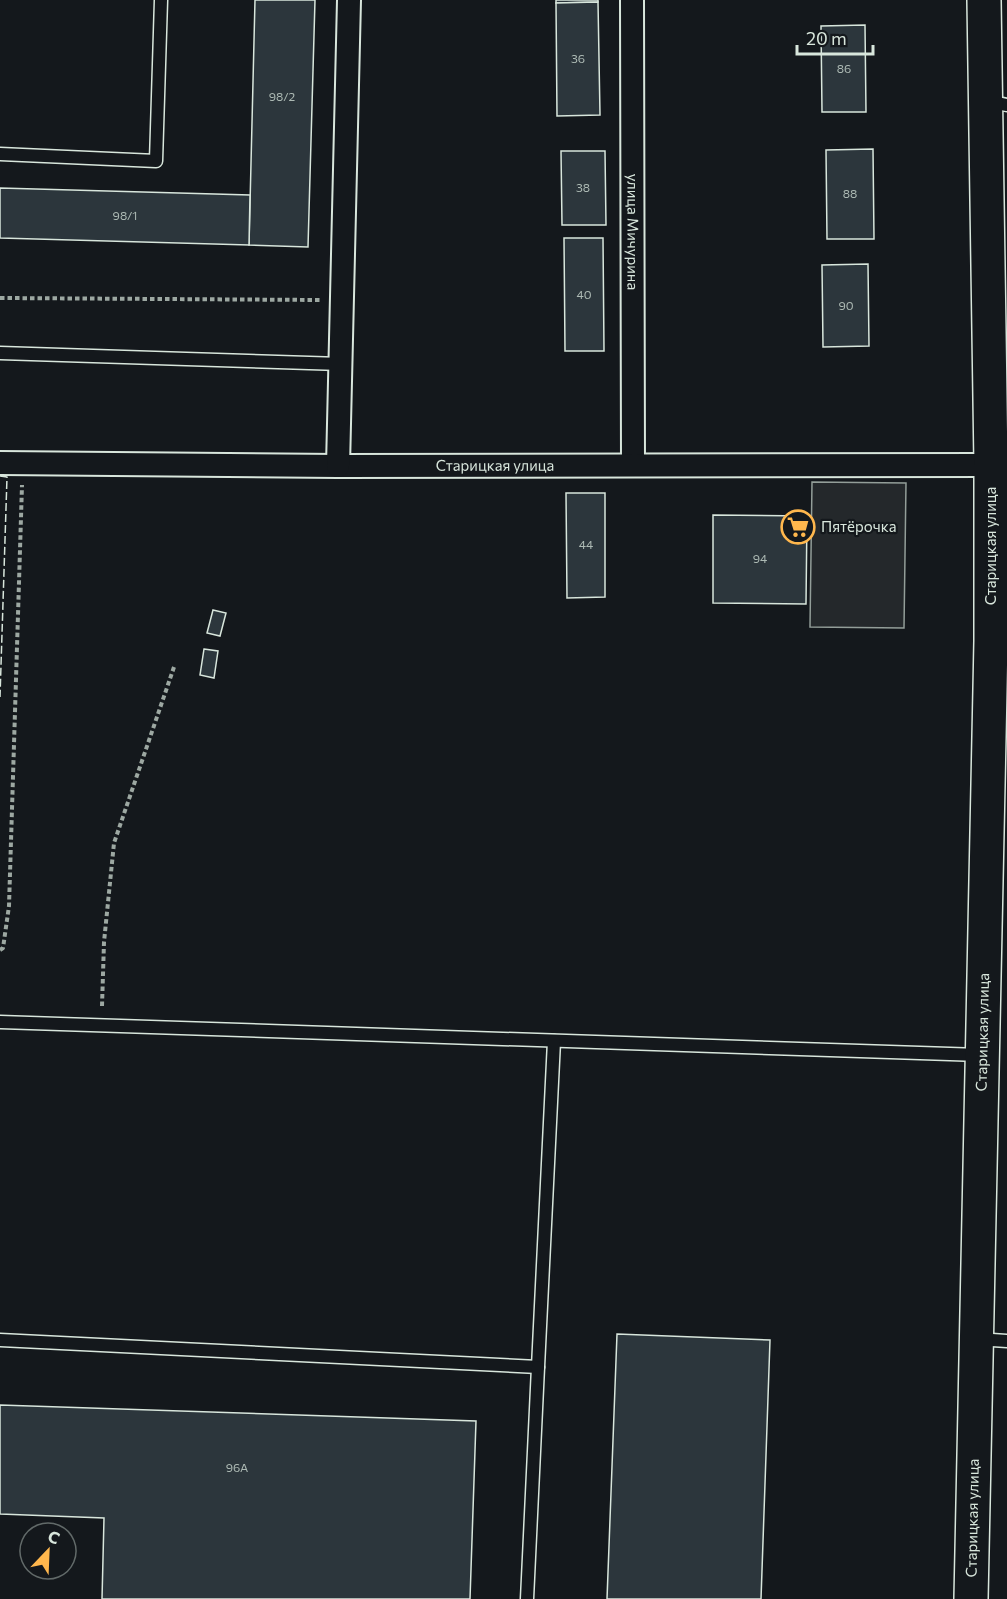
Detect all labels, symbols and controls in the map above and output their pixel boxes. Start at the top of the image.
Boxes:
scale bar [797,18,874,56]
text: 20 m [806,27,847,49]
house number: 36 [571,51,585,65]
house number: 86 [837,61,851,75]
house number: 98/2 [269,89,296,103]
street label: улица Мичурина [624,174,643,290]
house number: 38 [576,180,590,194]
house number: 88 [843,186,857,200]
house number: 98/1 [113,208,137,222]
house number: 40 [576,287,592,301]
house number: 90 [838,298,854,312]
street label: Старицкая улица [436,456,554,474]
street label: Старицкая улица [981,487,999,605]
supermarket icon: Пятёрочка [780,509,816,545]
place label: Пятёрочка [821,517,896,535]
house number: 44 [579,537,593,551]
house number: 94 [753,551,767,565]
street label: Старицкая улица [972,973,992,1092]
street label: Старицкая улица [961,1458,982,1578]
house number: 96А [226,1460,248,1474]
north arrow [18,1521,78,1581]
text: С [45,1526,63,1548]

